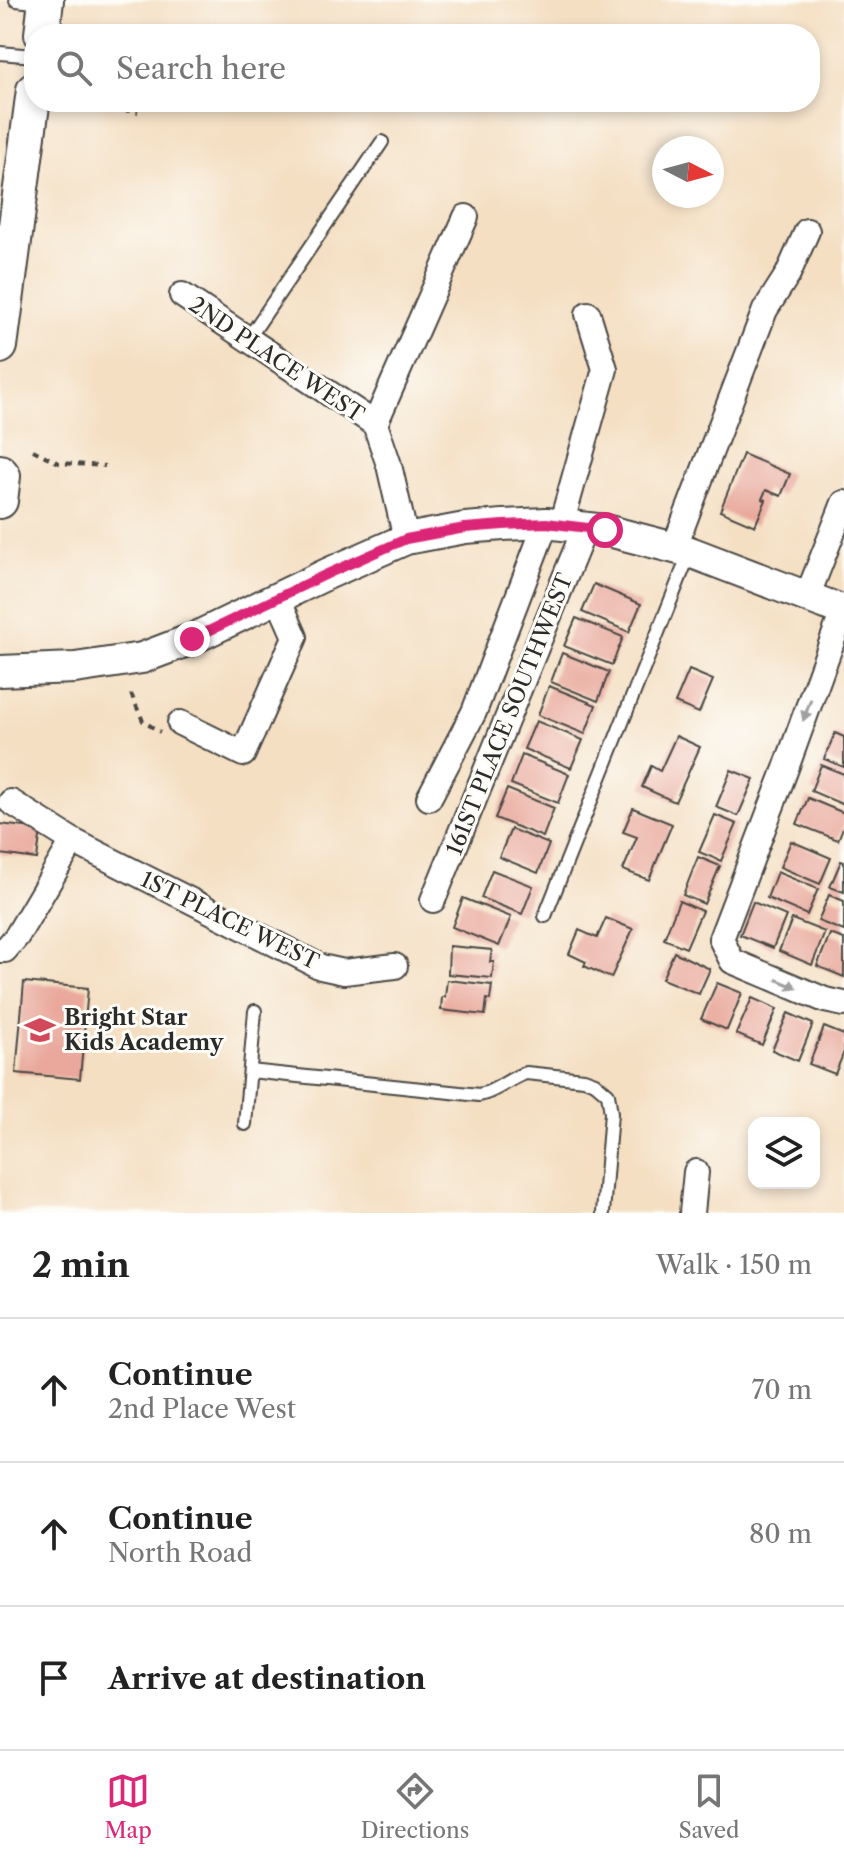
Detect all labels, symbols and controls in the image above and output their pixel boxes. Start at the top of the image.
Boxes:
search box [24,24,820,112]
icon: search [52,46,96,90]
text: Search here [116,50,286,87]
north arrow [652,136,724,208]
street label: 2ND PLACE WEST [184,291,370,428]
route start [587,512,623,548]
street label: 161ST PLACE SOUTHWEST [441,569,579,859]
route end [174,621,210,657]
one-way arrow [800,699,813,723]
street label: 1ST PLACE WEST [136,866,324,975]
one-way arrow [775,977,799,990]
place label: Bright Star Kids Academy [64,1004,224,1056]
school or university icon: Bright Star Kids Academy [23,1013,57,1047]
map controls [748,1117,820,1189]
button: layers [748,1117,820,1189]
text: 2 min [32,1244,130,1286]
text: Walk · 150 m [656,1249,812,1281]
text: Continue [108,1356,253,1393]
icon: ahead [32,1368,76,1412]
text: 70 m [752,1374,812,1406]
text: 2nd Place West [108,1393,296,1425]
text: Continue [108,1500,253,1537]
icon: ahead [32,1512,76,1556]
text: 80 m [749,1518,812,1550]
text: North Road [108,1537,252,1569]
icon: arrive [32,1656,76,1700]
text: Arrive at destination [108,1660,426,1697]
tab: Map [104,1769,152,1844]
tab: Directions [361,1769,469,1844]
tab: Saved [678,1769,739,1844]

